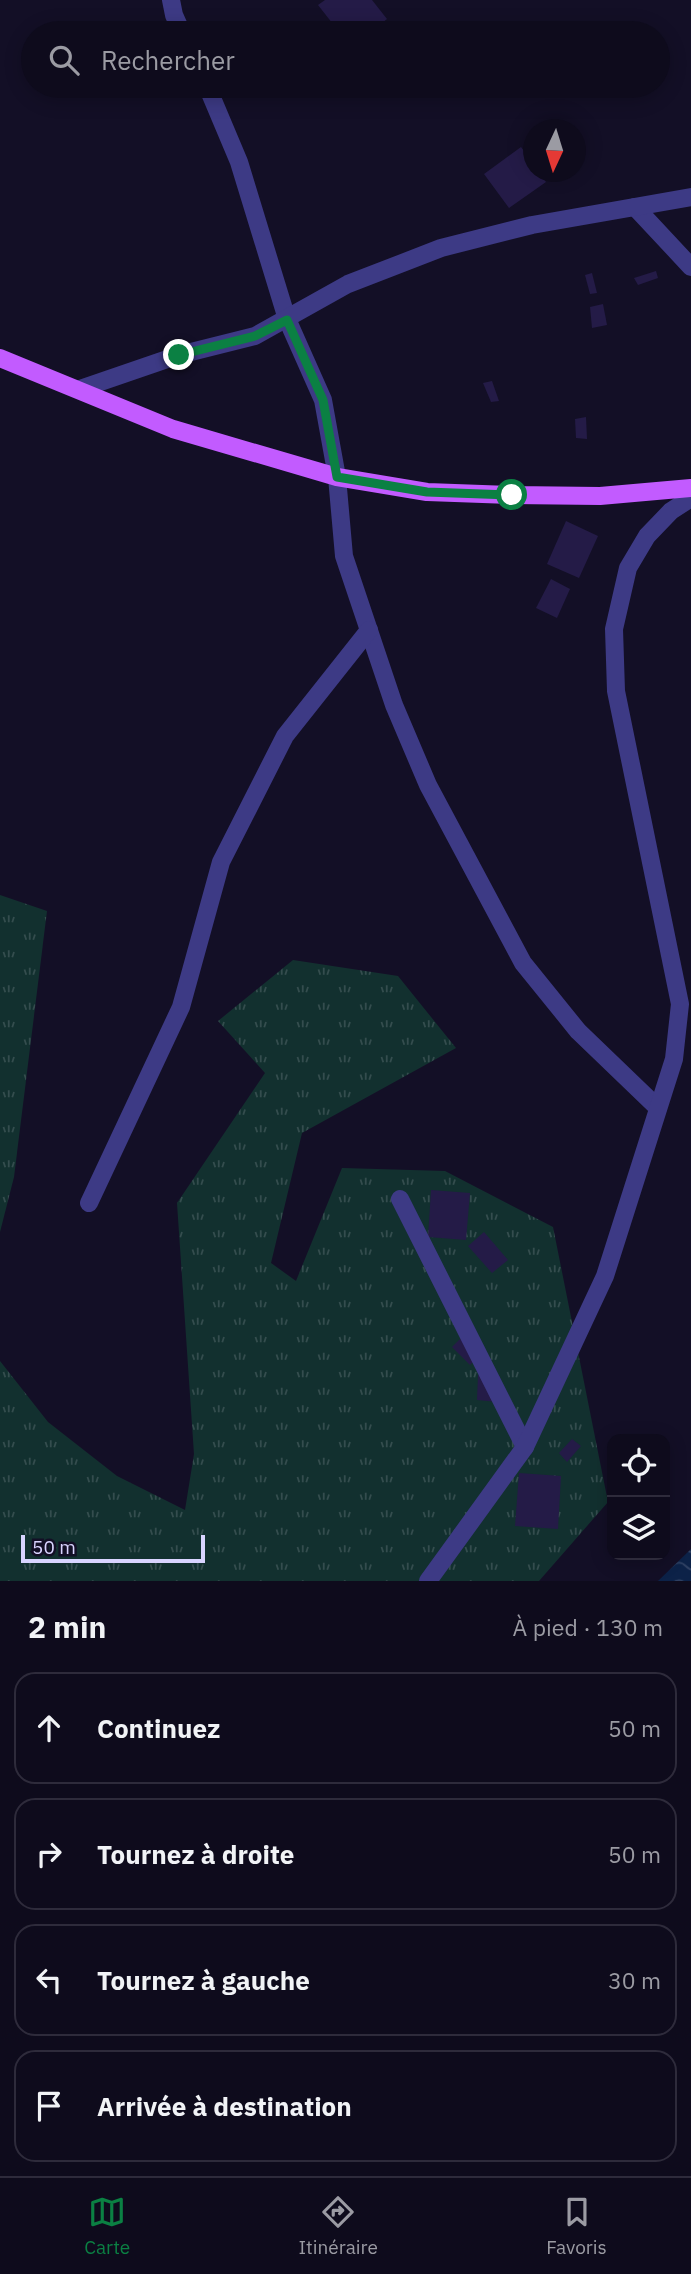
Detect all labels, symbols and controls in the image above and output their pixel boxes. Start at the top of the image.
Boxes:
search box [21,21,670,98]
icon: search [45,41,83,79]
text: Rechercher [101,43,235,77]
north arrow [523,119,586,182]
route end [163,339,194,370]
route start [496,479,527,510]
map controls [607,1434,670,1560]
button: locate [607,1434,670,1497]
button: layers [607,1497,670,1560]
scale bar [21,1532,205,1564]
text: 50 m [32,1535,76,1559]
text: 2 min [28,1607,106,1646]
text: À pied · 130 m [513,1612,663,1642]
icon: ahead [30,1709,68,1747]
text: Continuez [97,1711,220,1745]
text: 50 m [608,1713,661,1743]
icon: right [30,1835,68,1873]
text: Tournez à droite [97,1837,294,1871]
text: 50 m [608,1839,661,1869]
icon: left [30,1961,68,1999]
text: Tournez à gauche [97,1963,310,1997]
text: 30 m [608,1965,661,1995]
icon: arrive [30,2087,68,2125]
text: Arrivée à destination [97,2089,352,2123]
tab: Carte [84,2193,130,2259]
tab: Itinéraire [299,2193,378,2259]
tab: Favoris [546,2193,607,2259]

